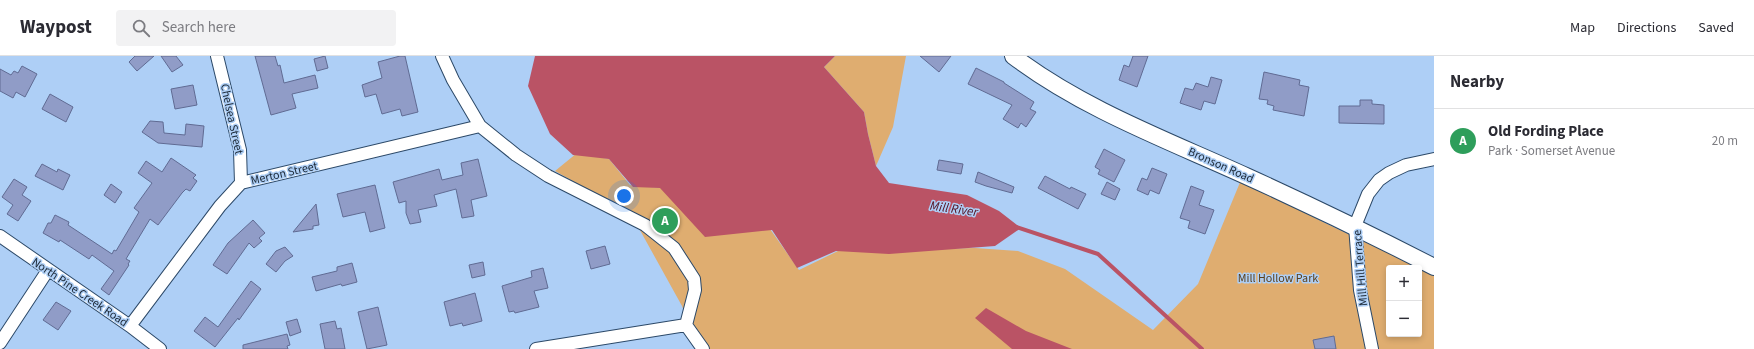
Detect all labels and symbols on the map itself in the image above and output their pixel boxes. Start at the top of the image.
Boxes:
street label: Chelsea Street [216,82,247,156]
street label: Bronson Road [1185,143,1256,188]
street label: Merton Street [249,158,319,189]
your location [614,186,634,206]
water label: Mill River [929,197,979,221]
pin: A [652,206,678,236]
street label: Mill Hill Terrace [1349,229,1372,307]
street label: North Pine Creek Road [28,254,131,331]
park label: Mill Hollow Park [1238,270,1318,287]

